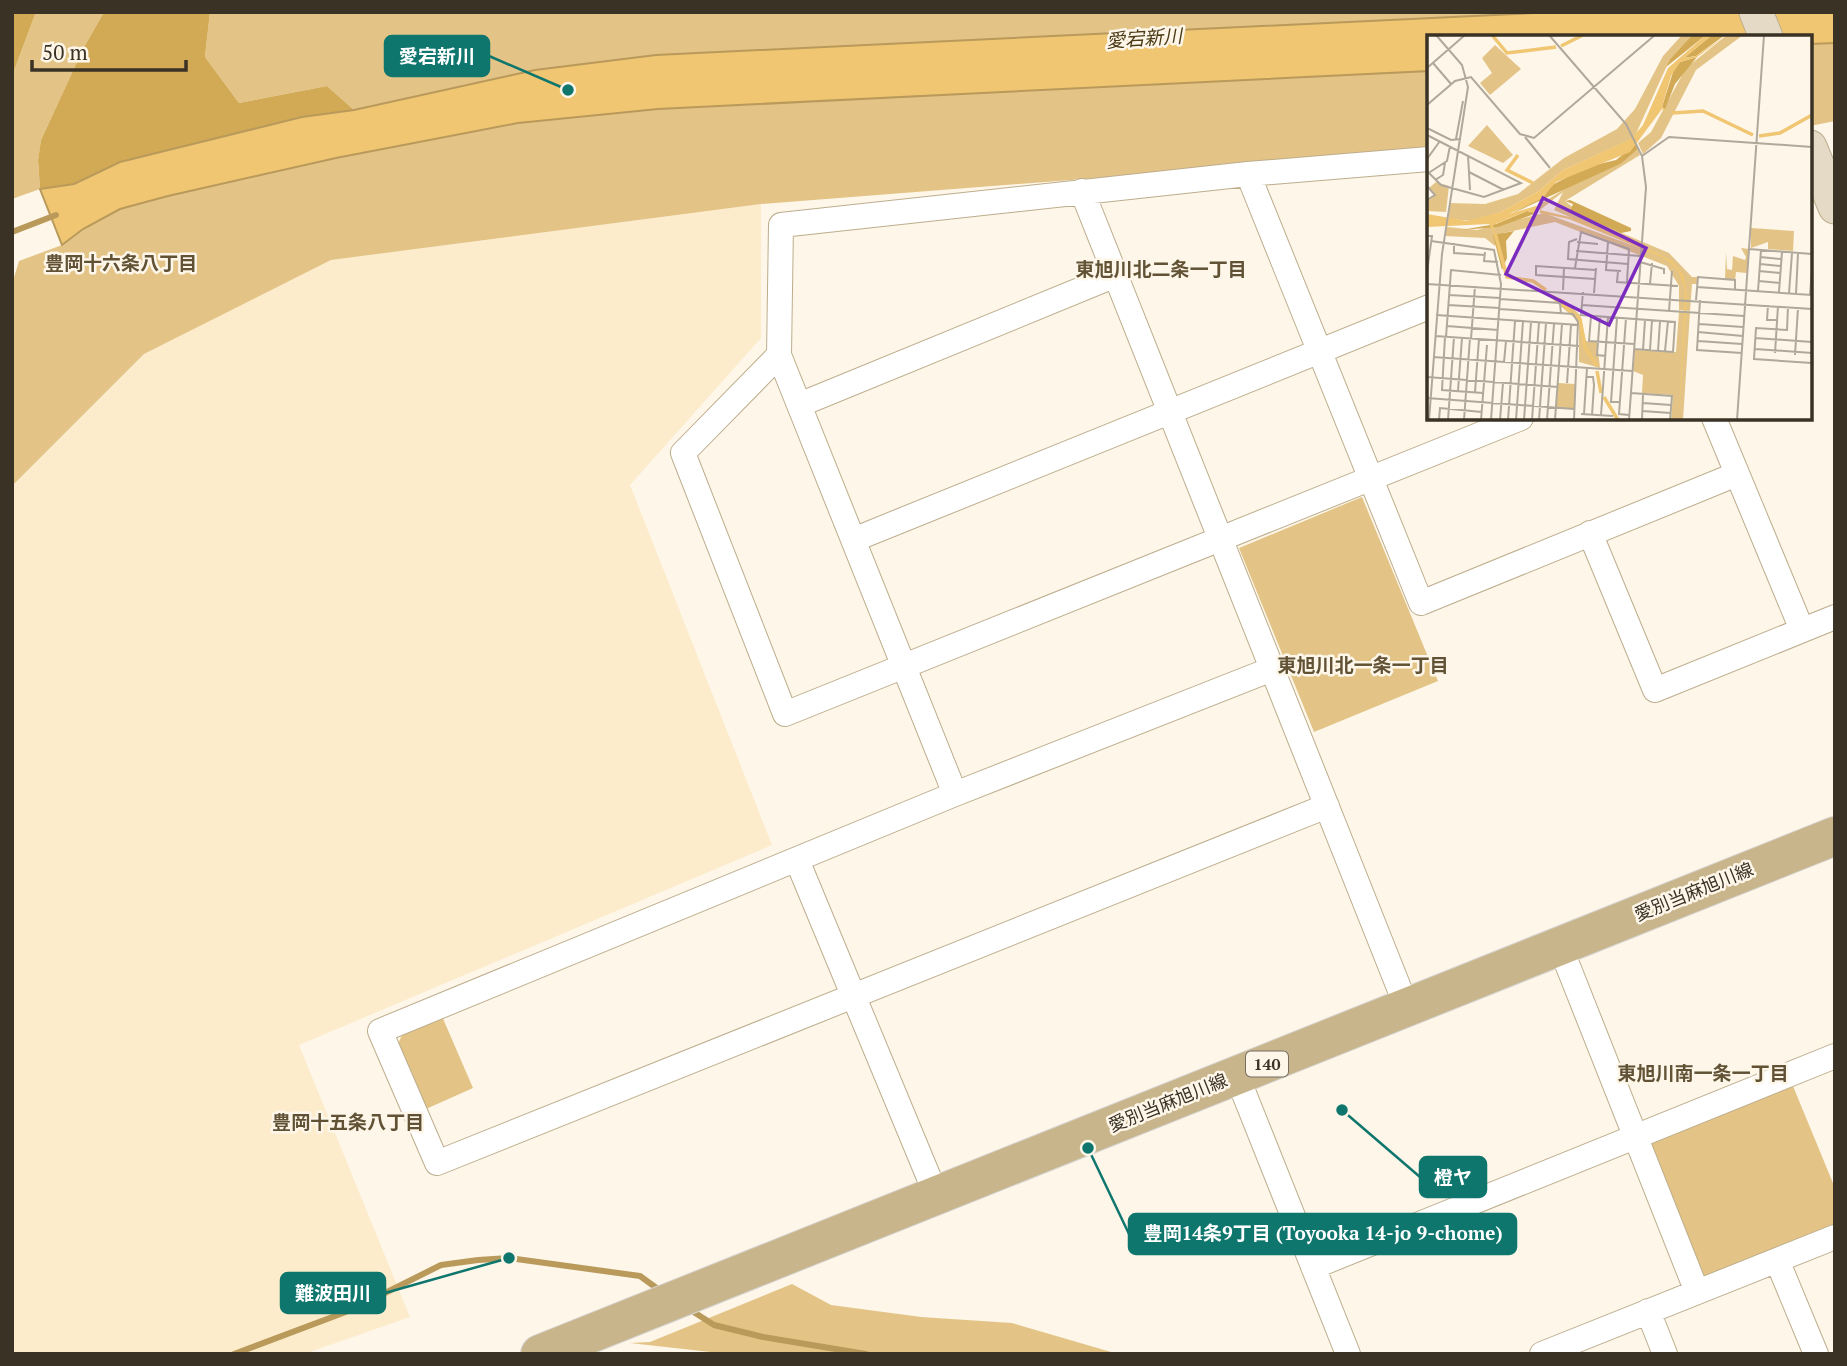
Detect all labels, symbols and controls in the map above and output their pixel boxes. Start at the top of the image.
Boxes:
water label: 愛宕新川 [1105,22,1185,53]
scale bar [32,28,186,72]
inset map [1427,35,1812,420]
callout: 愛宕新川 [385,36,489,76]
text: 50 m [42,38,88,66]
text: 愛宕新川 [399,43,475,68]
district label: 豊岡十六条八丁目 [45,250,197,275]
district label: 東旭川北二条一丁目 [1075,256,1247,281]
district label: 東旭川北一条一丁目 [1277,652,1449,677]
street label: 愛別当麻旭川線 [1631,856,1757,926]
road number: 140 [1246,1052,1288,1076]
district label: 東旭川南一条一丁目 [1617,1060,1789,1085]
street label: 愛別当麻旭川線 [1105,1067,1231,1137]
district label: 豊岡十五条八丁目 [272,1109,424,1134]
callout: 橙ヤ [1420,1157,1486,1197]
text: 橙ヤ [1434,1164,1472,1189]
callout: 豊岡14条9丁目 (Toyooka 14-jo 9-chome) [1129,1214,1516,1254]
text: 豊岡14条9丁目 (Toyooka 14-jo 9-chome) [1143,1220,1503,1245]
callout: 難波田川 [281,1273,385,1313]
text: 難波田川 [295,1280,371,1305]

